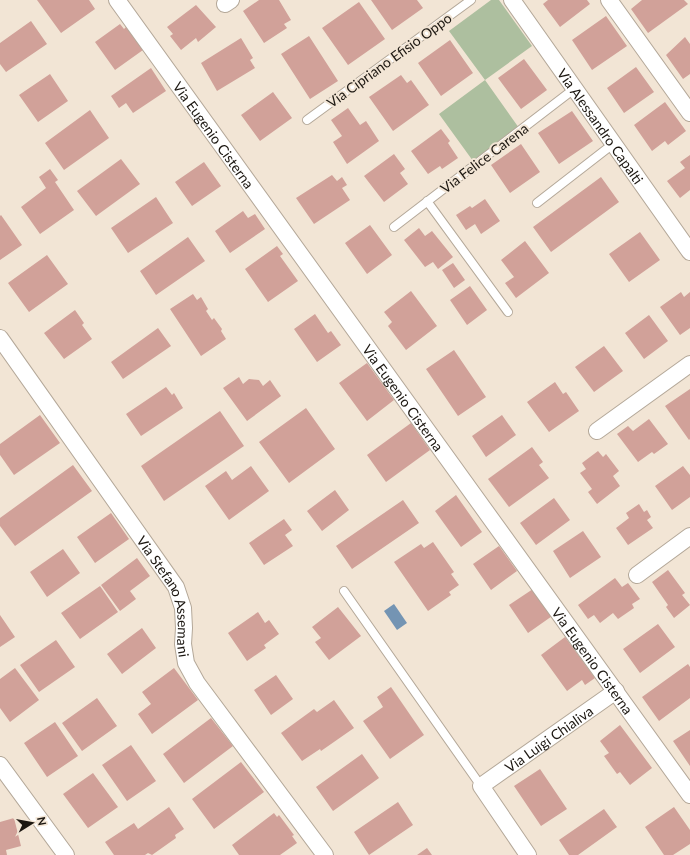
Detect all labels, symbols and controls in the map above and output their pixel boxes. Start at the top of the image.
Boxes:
street label: Via Cipriano Efisio Oppo [323,9,455,111]
street label: Via Alessandro Capalti [554,65,647,187]
street label: Via Eugenio Cisterna [170,78,258,191]
street label: Via Felice Carena [437,119,531,197]
street label: Via Eugenio Cisterna [359,341,448,454]
street label: Via Stefano Assemani [134,532,193,658]
street label: Via Eugenio Cisterna [549,604,637,717]
street label: Via Luigi Chialiva [501,702,596,775]
north arrow [12,803,52,843]
text: N [35,816,49,826]

